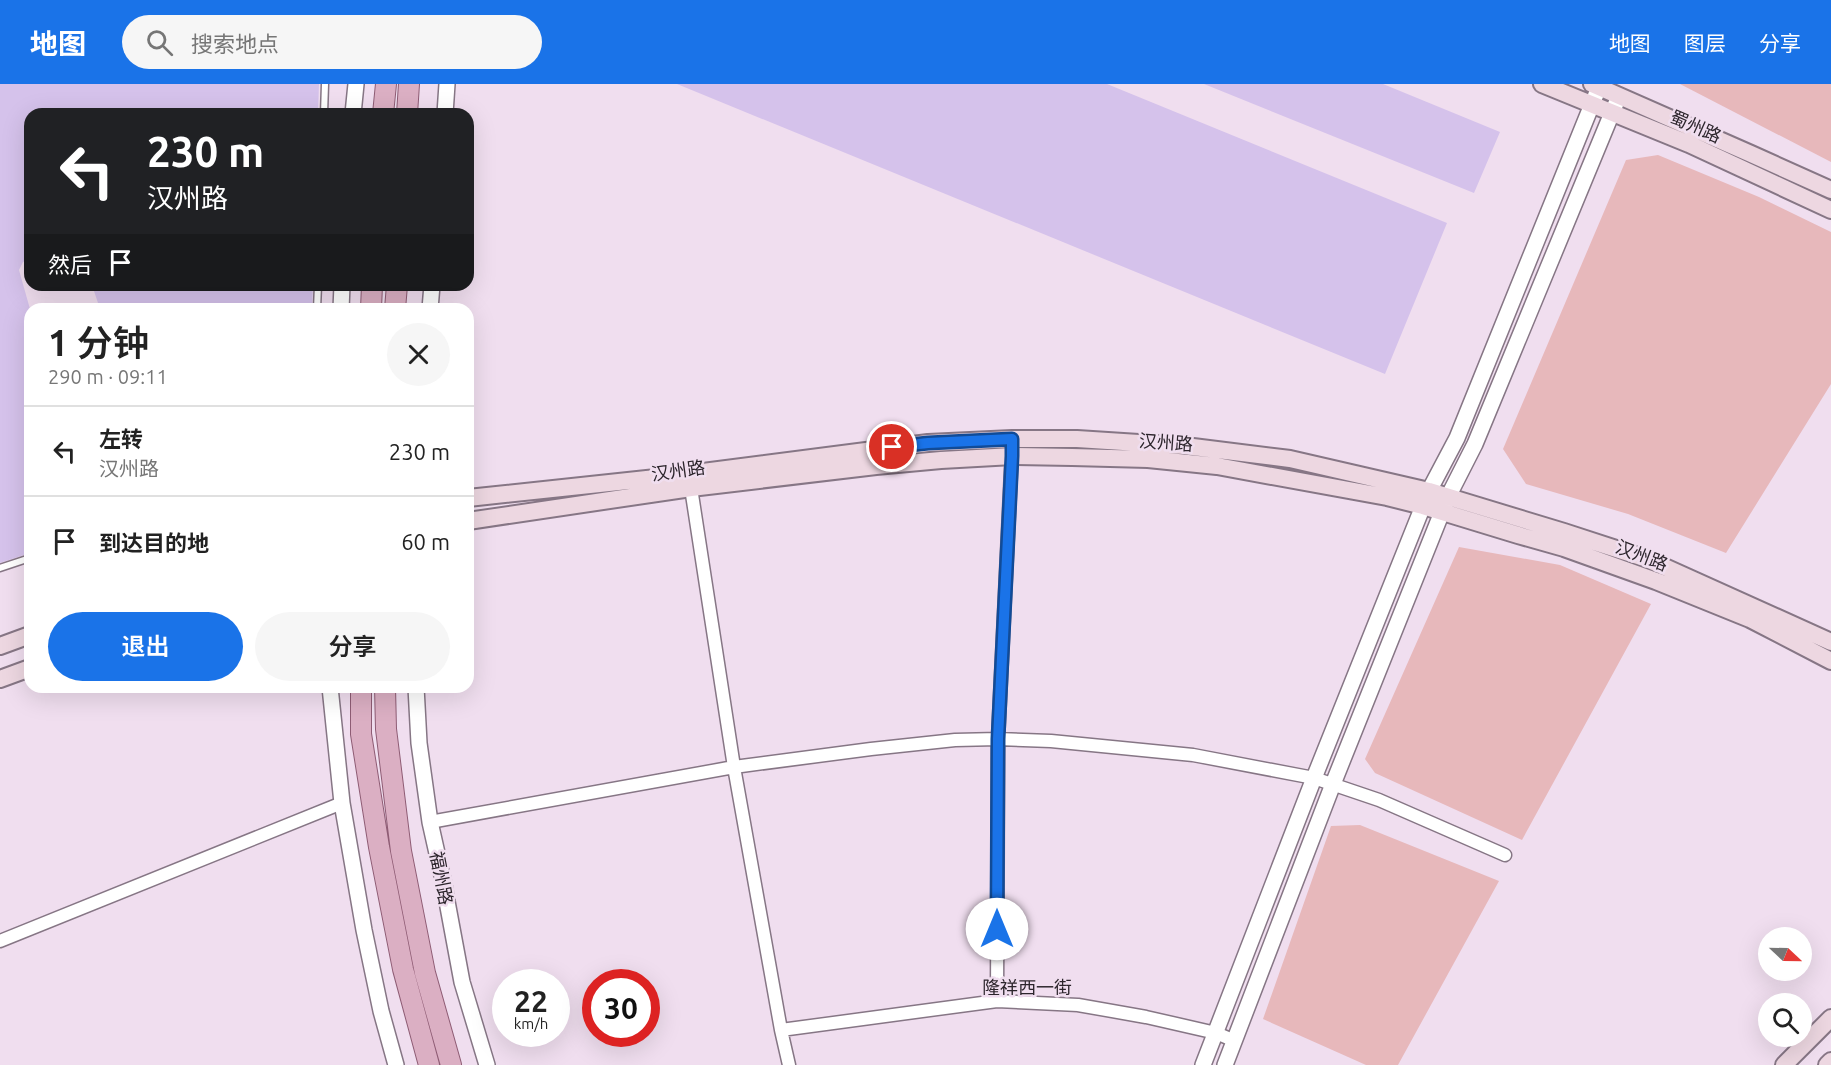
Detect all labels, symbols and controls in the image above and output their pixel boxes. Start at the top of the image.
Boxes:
search box [122,15,542,69]
icon: search [143,26,176,59]
text: 地图 [30,28,86,59]
text: 搜索地点 [191,31,279,56]
text: 地图 [1609,31,1651,55]
text: 图层 [1684,31,1726,55]
text: 分享 [1759,31,1801,55]
street label: 蜀州路 [1667,106,1725,146]
text: 230 m [147,128,264,175]
icon: left [48,132,126,210]
text: 汉州路 [147,183,228,213]
icon: arrive [104,246,137,279]
text: 然后 [48,252,92,277]
text: 1 分钟 [48,322,149,363]
button: close [387,323,450,386]
text: 290 m · 09:11 [48,365,168,388]
pin [866,421,917,472]
text: 左转 [99,426,143,451]
icon: arrive [875,430,908,463]
street label: 汉州路 [1138,430,1194,454]
icon: left [48,435,81,468]
text: 230 m [389,439,450,464]
street label: 汉州路 [650,456,706,484]
text: 汉州路 [99,457,159,480]
icon: arrive [48,525,81,558]
text: 60 m [401,529,450,554]
text: 到达目的地 [99,530,209,555]
street label: 汉州路 [1613,536,1671,574]
button: 退出 [48,612,243,681]
button: 分享 [255,612,450,681]
street label: 福州路 [427,850,457,906]
position arrow [965,897,1029,961]
north arrow [1758,927,1812,981]
map controls [1758,927,1812,1047]
speed limit sign: 30 [582,969,660,1047]
street label: 隆祥西一街 [982,977,1072,997]
text: 22 [514,984,548,1018]
button: search [1758,993,1812,1047]
text: km/h [514,1015,548,1032]

